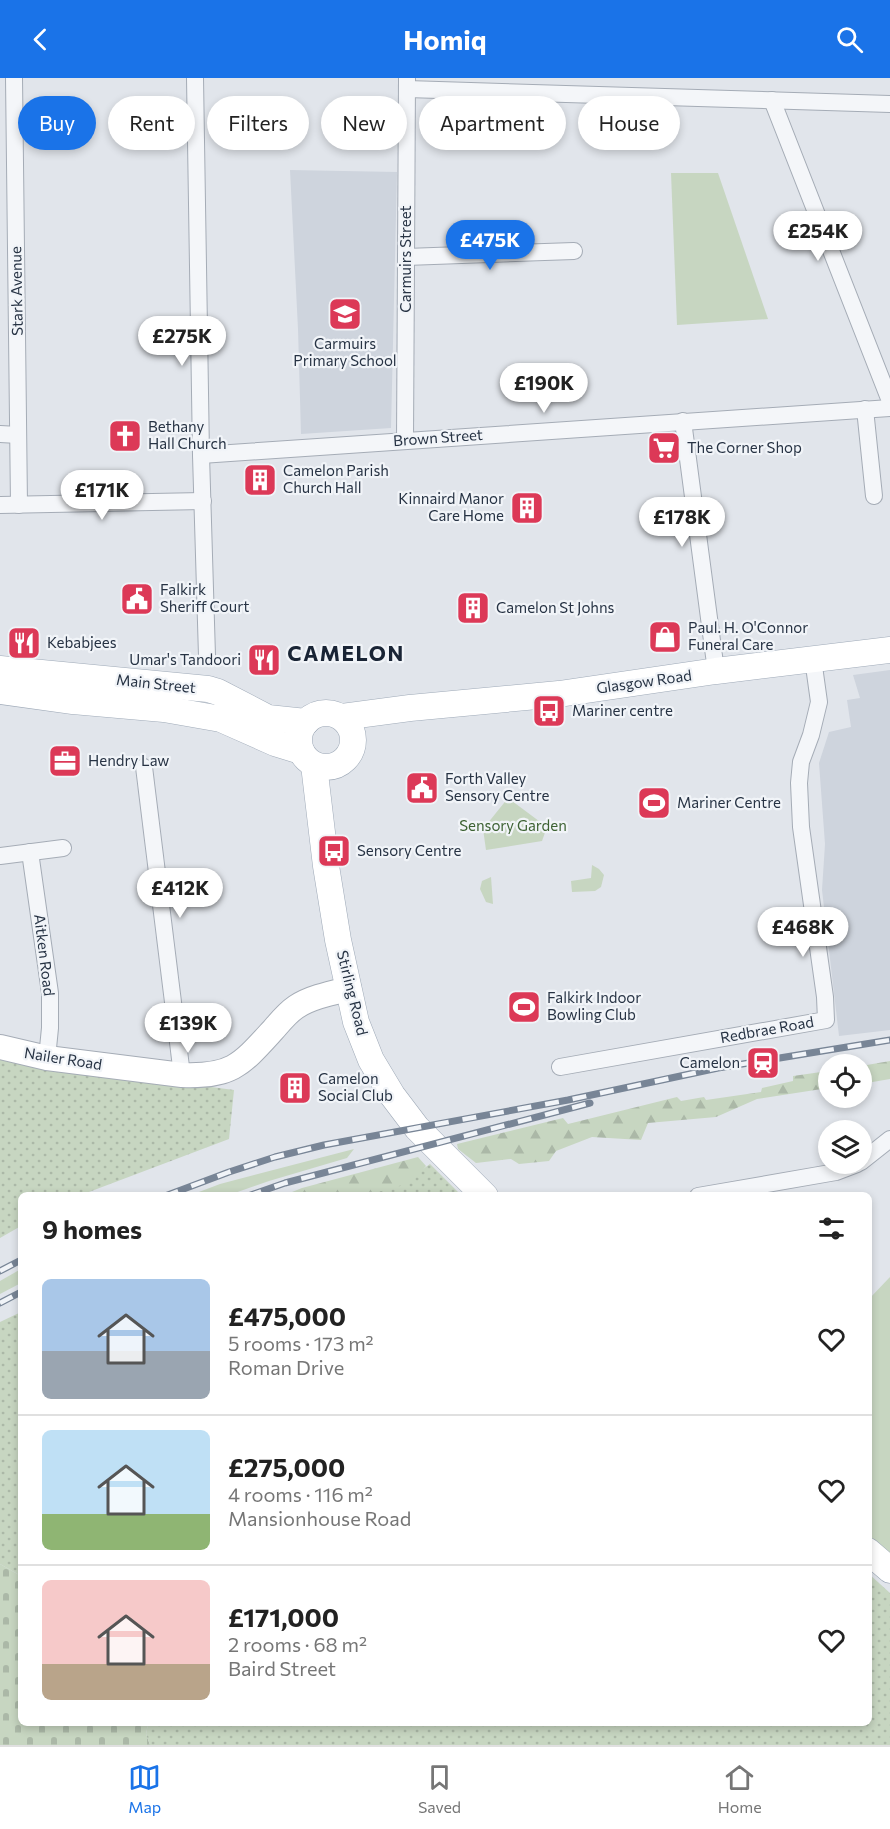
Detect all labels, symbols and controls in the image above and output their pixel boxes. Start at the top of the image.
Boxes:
icon: back [24,23,57,56]
text: Homiq [403,23,487,56]
icon: search [833,23,866,56]
chip: Buy [18,96,96,150]
chip: Rent [108,96,195,150]
chip: Filters [207,96,309,150]
chip: New [321,96,407,150]
chip: Apartment [419,96,566,150]
chip: House [578,96,680,150]
street label: Carmuirs Street [396,205,414,313]
pin: £254K [776,211,860,262]
text: £254K [787,218,849,242]
pin: £475K [448,220,532,271]
text: £475K [460,227,520,251]
street label: Stark Avenue [6,246,26,336]
school or university icon: Carmuirs Primary School [327,296,363,332]
pin: £275K [140,316,224,367]
text: £275K [152,323,212,347]
place label: Carmuirs Primary School [293,334,397,369]
pin: £190K [502,363,586,414]
text: £190K [514,370,574,394]
place label: Bethany Hall Church [148,417,227,452]
church icon: Bethany Hall Church [107,418,143,454]
street label: Brown Street [392,425,483,449]
supermarket icon: The Corner Shop [646,430,682,466]
place label: The Corner Shop [687,438,802,456]
place label: Camelon Parish Church Hall [283,461,389,496]
building icon: Camelon Parish Church Hall [242,462,278,498]
pin: £171K [60,470,144,521]
text: £171K [75,477,129,501]
place label: Kinnaird Manor Care Home [398,489,504,524]
building icon: Kinnaird Manor Care Home [509,490,545,526]
pin: £178K [640,497,724,548]
text: £178K [653,504,711,528]
place label: Falkirk Sheriff Court [160,580,249,615]
public building icon: Falkirk Sheriff Court [119,581,155,617]
building icon: Camelon St Johns [455,590,491,626]
place label: Camelon St Johns [496,598,615,616]
place label: Paul. H. O'Connor Funeral Care [688,618,808,653]
shop icon: Paul. H. O'Connor Funeral Care [647,619,683,655]
restaurant icon: Kebabjees [6,625,42,661]
place label: Kebabjees [47,633,117,651]
district label: CAMELON [287,640,405,665]
restaurant icon: Umar's Tandoori [246,642,282,678]
place label: Umar's Tandoori [129,650,241,668]
street label: Glasgow Road [595,665,693,697]
street label: Main Street [115,670,197,696]
bus stop icon: Mariner centre [531,693,567,729]
place label: Mariner centre [572,701,673,719]
office icon: Hendry Law [47,743,83,779]
place label: Hendry Law [88,751,169,769]
place label: Forth Valley Sensory Centre [445,769,549,804]
public building icon: Forth Valley Sensory Centre [404,770,440,806]
sports icon: Mariner Centre [636,785,672,821]
place label: Mariner Centre [677,793,781,811]
park label: Sensory Garden [459,816,567,834]
bus stop icon: Sensory Centre [316,833,352,869]
place label: Sensory Centre [357,841,461,859]
pin: £412K [138,868,222,919]
text: £412K [151,875,209,899]
pin: £468K [761,907,845,958]
street label: Aitken Road [31,913,59,997]
text: £468K [771,914,835,938]
street label: Stirling Road [334,948,372,1037]
place label: Falkirk Indoor Bowling Club [547,988,641,1023]
sports icon: Falkirk Indoor Bowling Club [506,989,542,1025]
pin: £139K [146,1003,230,1054]
text: £139K [159,1010,217,1034]
street label: Redbrae Road [719,1012,815,1046]
street label: Nailer Road [23,1043,103,1073]
station icon: Camelon [745,1045,781,1081]
place label: Camelon [680,1053,740,1071]
map controls [818,1054,872,1174]
button: locate [818,1054,872,1108]
place label: Camelon Social Club [318,1069,393,1104]
building icon: Camelon Social Club [277,1070,313,1106]
button: layers [818,1120,872,1174]
icon: filters [815,1212,848,1245]
text: 9 homes [42,1213,142,1244]
text: £475,000 [228,1300,346,1331]
icon: home [90,1303,162,1375]
icon: heart [815,1323,848,1356]
text: 5 rooms · 173 m² [228,1331,374,1355]
text: Roman Drive [228,1355,344,1379]
text: £275,000 [228,1451,345,1482]
icon: home [90,1454,162,1526]
icon: heart [815,1474,848,1507]
text: 4 rooms · 116 m² [228,1482,373,1506]
text: Mansionhouse Road [228,1506,411,1530]
text: £171,000 [228,1601,339,1632]
icon: home [90,1604,162,1676]
icon: heart [815,1624,848,1657]
text: 2 rooms · 68 m² [228,1632,367,1656]
text: Baird Street [228,1656,336,1680]
tab: Map [128,1761,161,1816]
tab: Saved [418,1761,461,1816]
tab: Home [718,1761,762,1816]

